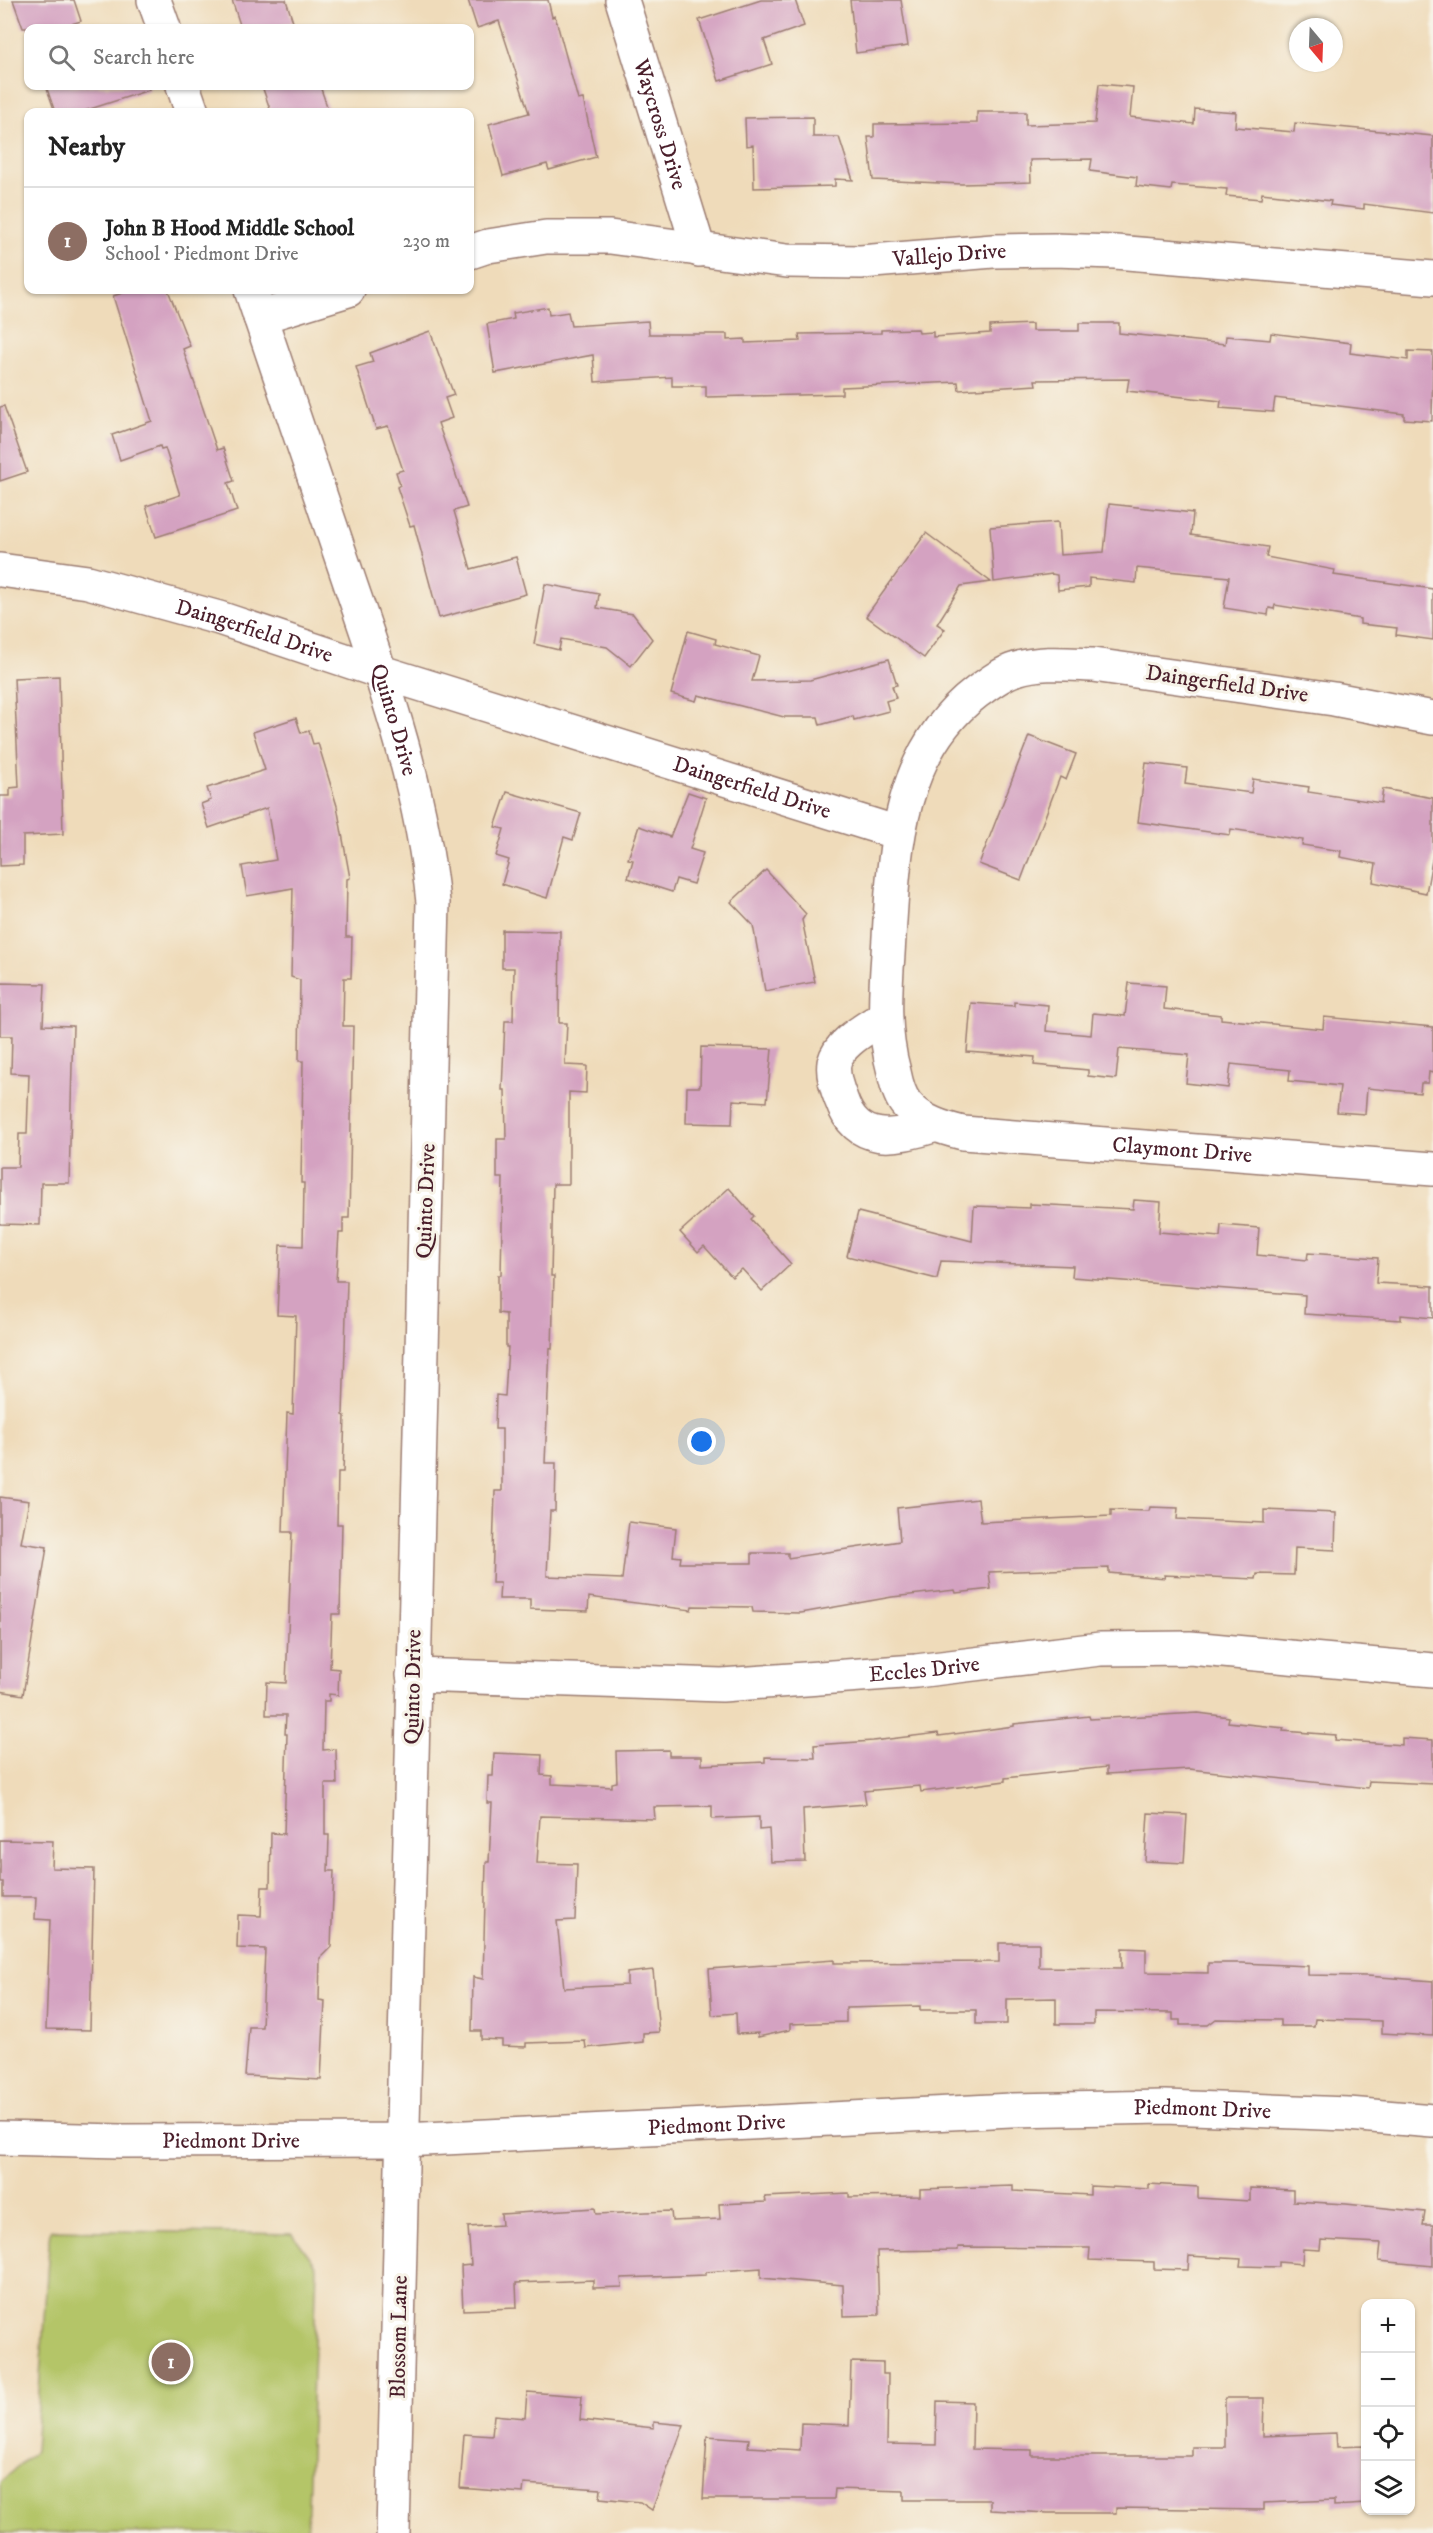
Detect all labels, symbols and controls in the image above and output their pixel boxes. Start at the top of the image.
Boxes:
north arrow [1289,18,1343,72]
search box [24,24,474,90]
icon: search [45,41,78,74]
text: Search here [93,44,195,71]
street label: Waycross Drive [627,55,693,193]
text: Nearby [48,131,125,164]
text: John B Hood Middle School [105,215,354,242]
text: 1 [64,229,71,254]
text: 230 m [403,229,450,254]
street label: Vallejo Drive [891,237,1006,273]
text: School · Piedmont Drive [105,242,299,267]
street label: Daingerfield Drive [172,593,336,669]
street label: Daingerfield Drive [1144,659,1310,709]
street label: Quinto Drive [365,660,423,779]
street label: Daingerfield Drive [670,750,834,825]
street label: Claymont Drive [1111,1131,1253,1169]
street label: Quinto Drive [410,1143,442,1259]
your location [687,1427,716,1456]
street label: Quinto Drive [398,1629,428,1745]
street label: Eccles Drive [868,1650,981,1688]
street label: Piedmont Drive [1133,2093,1272,2125]
street label: Piedmont Drive [647,2108,786,2141]
street label: Piedmont Drive [162,2127,300,2154]
street label: Blossom Lane [384,2275,414,2399]
map controls [1361,2299,1415,2515]
button: + [1361,2299,1415,2353]
pin: 1 [152,2340,190,2384]
button: − [1361,2353,1415,2407]
button: locate [1361,2407,1415,2461]
button: layers [1361,2461,1415,2515]

